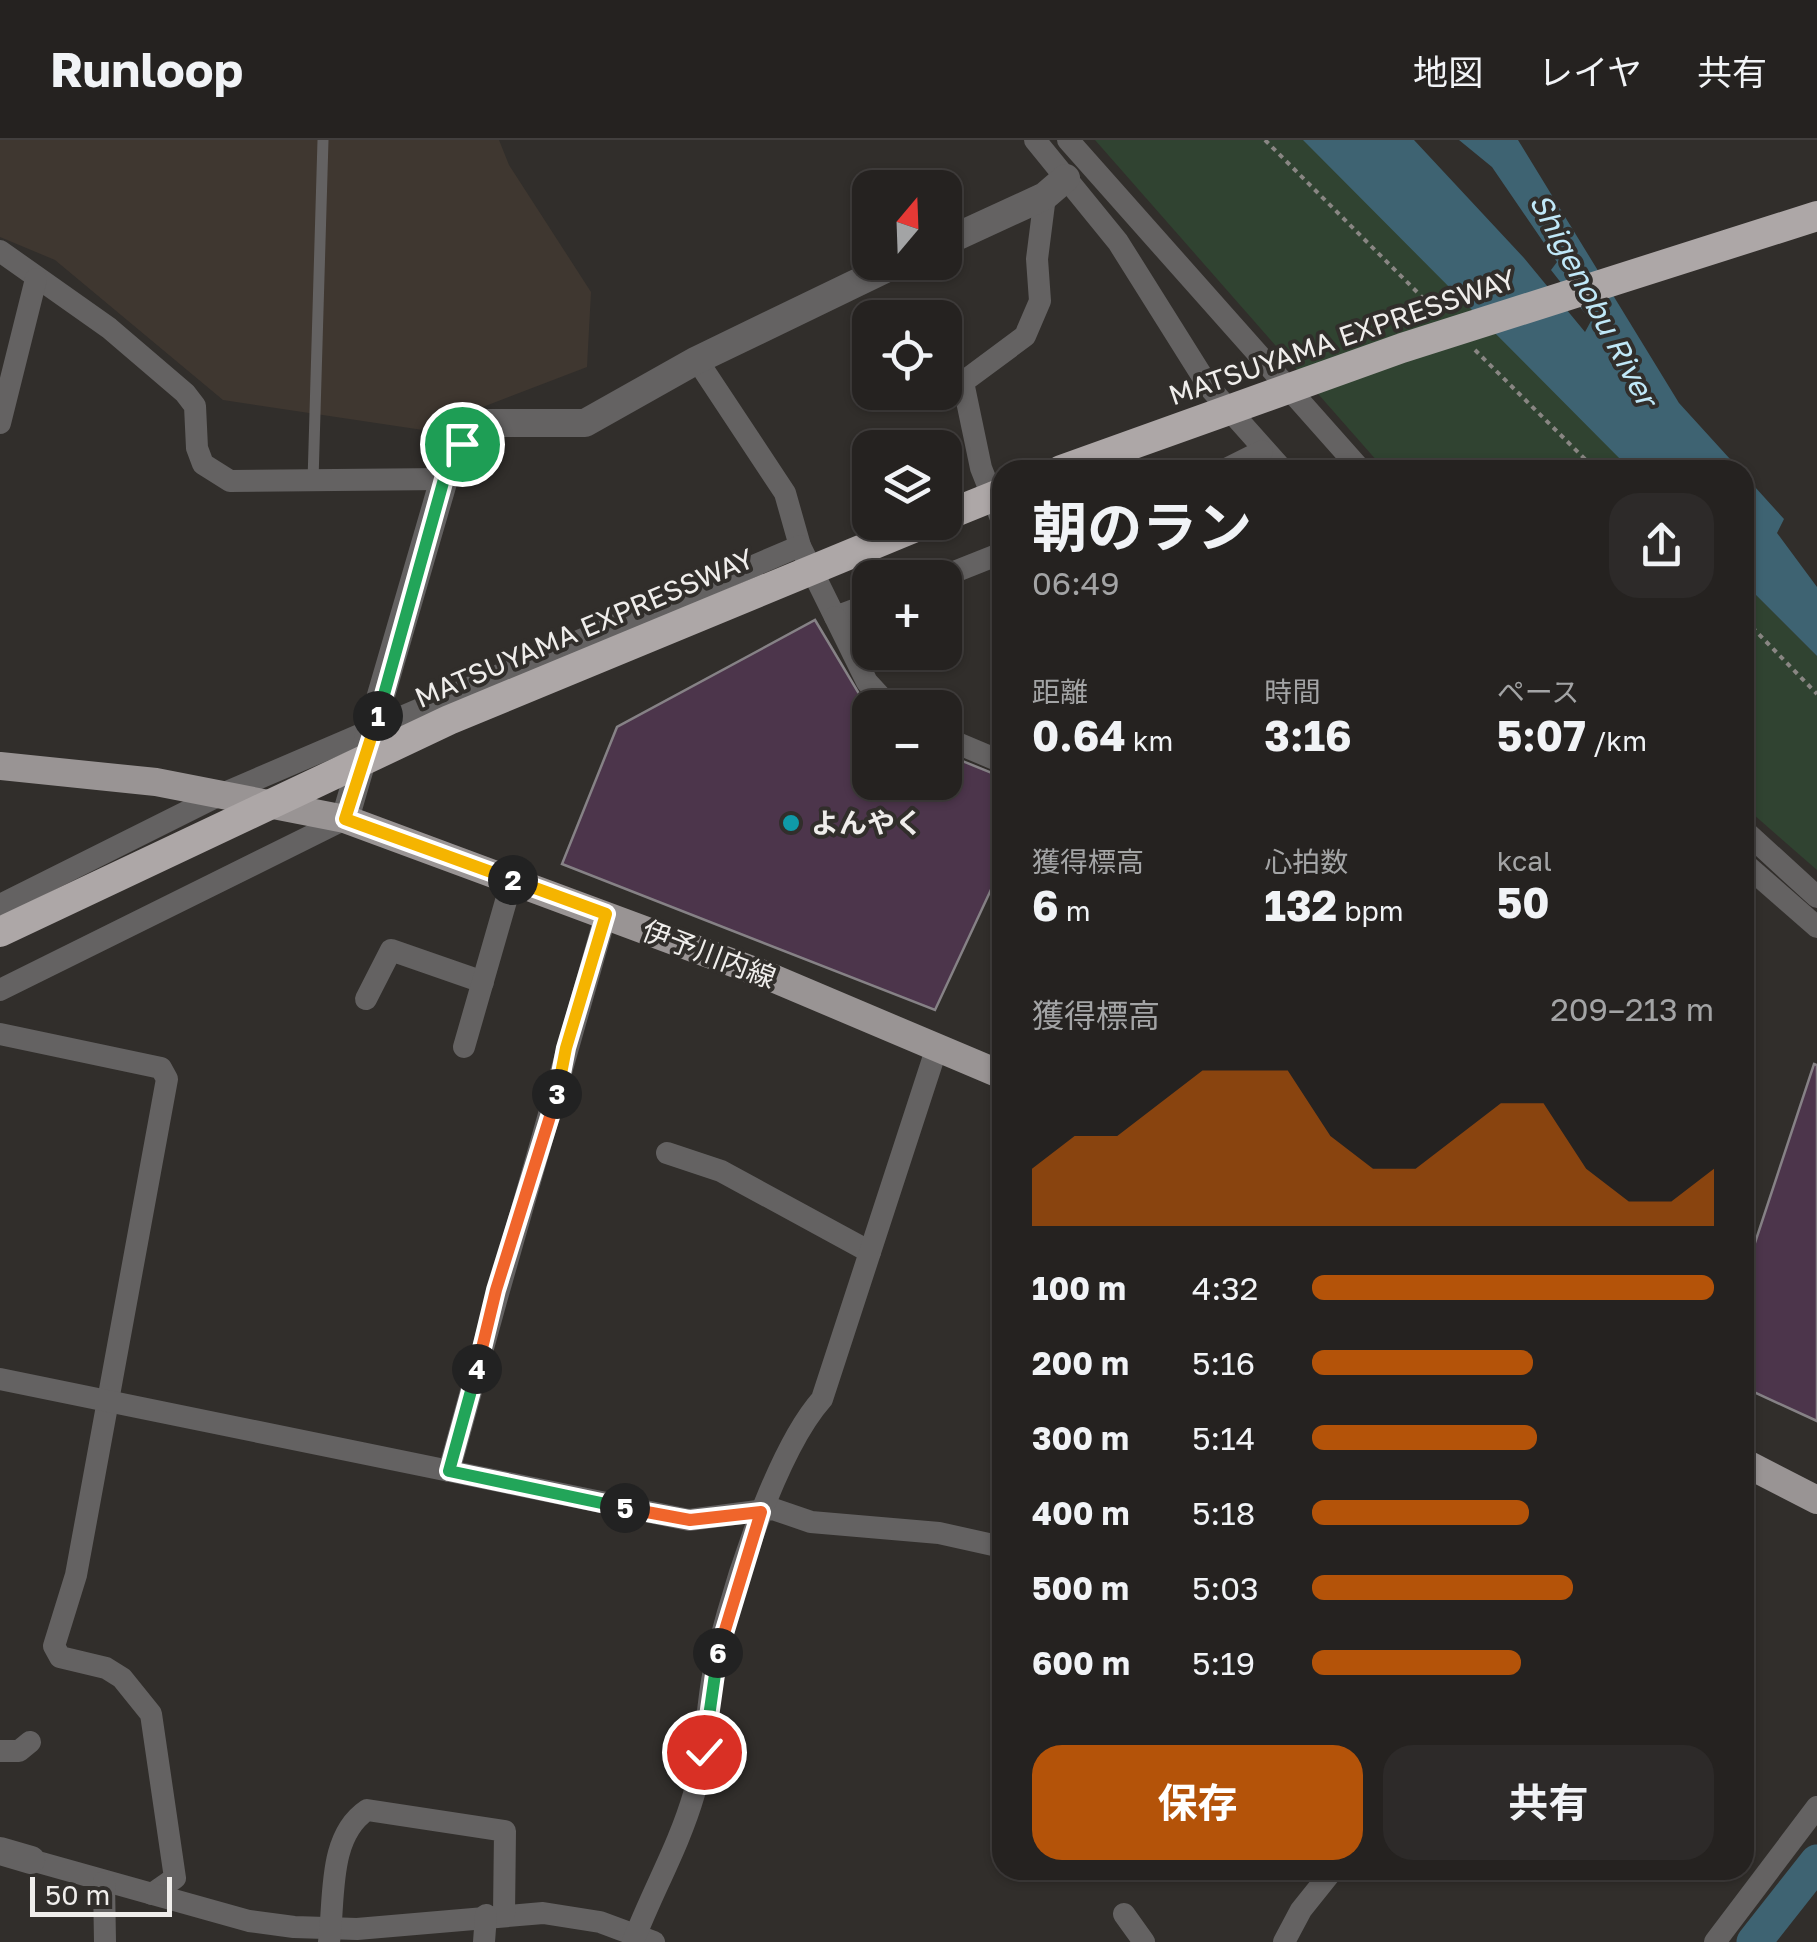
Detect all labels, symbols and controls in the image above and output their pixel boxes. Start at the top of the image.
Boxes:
text: Runloop [50,40,243,98]
text: 地図 [1413,51,1483,93]
text: レイヤ [1538,51,1642,93]
text: 共有 [1697,51,1767,93]
north arrow [852,170,962,280]
map controls [852,170,962,800]
water label: Shigenobu River [1523,187,1667,416]
street label: MATSUYAMA EXPRESSWAY [1164,262,1520,411]
button: locate [852,300,962,410]
pin [420,402,505,487]
icon: arrive [435,417,490,472]
button: layers [852,430,962,540]
text: 朝のラン [1032,493,1252,559]
button: share [1609,493,1714,598]
street label: MATSUYAMA EXPRESSWAY [410,541,758,714]
button: + [852,560,962,670]
text: 06:49 [1032,564,1120,602]
text: 距離 [1032,675,1088,708]
text: 時間 [1264,675,1320,708]
text: ペース [1497,675,1579,708]
button: − [852,690,962,800]
pin: 1 [353,691,403,741]
text: 1 [371,699,385,732]
text: 0.64 [1032,710,1126,760]
text: 3:16 [1264,710,1352,760]
text: 5:07 [1497,710,1586,760]
text: km [1126,724,1173,757]
text: /km [1586,724,1647,757]
place label: よんやく [811,806,923,839]
marker: よんやく [780,812,802,834]
text: kcal [1497,844,1552,877]
text: 獲得標高 [1032,845,1144,878]
text: 心拍数 [1264,845,1348,878]
pin: 2 [488,855,538,905]
text: 2 [504,863,522,896]
text: 50 [1497,877,1550,927]
text: 6 [1032,880,1059,930]
text: 132 [1264,880,1337,930]
text: m [1059,894,1090,927]
text: bpm [1337,894,1403,927]
street label: 伊予川内線 [638,913,780,994]
text: 209–213 m [1550,990,1714,1028]
text: 獲得標高 [1032,996,1160,1034]
pin: 3 [532,1069,582,1119]
text: 3 [548,1077,566,1110]
text: 100 m [1032,1269,1126,1307]
text: 4:32 [1192,1269,1258,1307]
pin: 4 [452,1344,502,1394]
text: 200 m [1032,1344,1129,1382]
text: 5:16 [1192,1344,1255,1382]
text: 4 [468,1352,486,1385]
text: 300 m [1032,1419,1129,1457]
text: 5:14 [1192,1419,1255,1457]
pin: 5 [600,1483,650,1533]
text: 5 [616,1491,634,1524]
text: 400 m [1032,1494,1130,1532]
text: 5:18 [1192,1494,1255,1532]
text: 500 m [1032,1569,1129,1607]
text: 5:03 [1192,1569,1259,1607]
pin: 6 [693,1628,743,1678]
text: 6 [709,1636,727,1669]
text: 600 m [1032,1644,1130,1682]
text: 5:19 [1192,1644,1255,1682]
pin [662,1710,747,1795]
icon: check [677,1725,732,1780]
button: 保存 [1032,1745,1363,1860]
button: 共有 [1383,1745,1714,1860]
scale bar [30,1872,172,1916]
text: 50 m [45,1878,110,1911]

